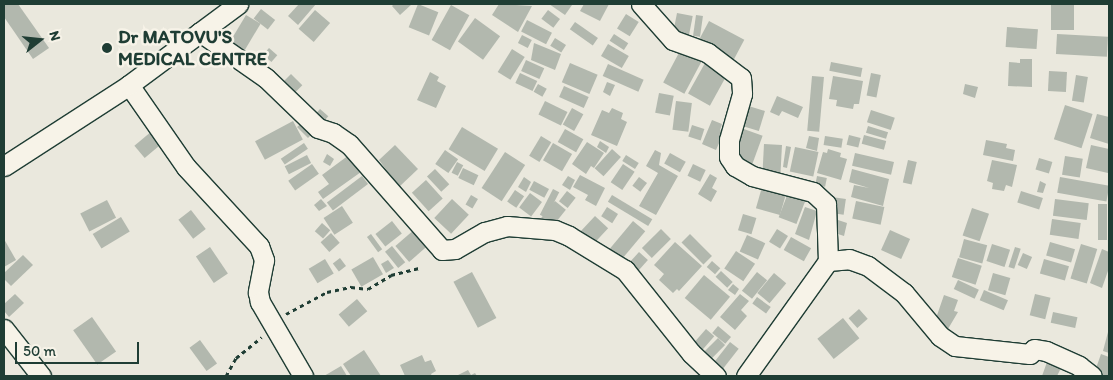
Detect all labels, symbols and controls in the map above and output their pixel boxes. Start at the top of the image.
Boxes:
north arrow [15,15,65,65]
place label: Dr MATOVU'S MEDICAL CENTRE [118,26,267,70]
text: N [45,29,64,43]
marker: Dr MATOVU'S MEDICAL CENTRE [100,41,114,55]
scale bar [18,332,141,364]
text: 50 m [23,342,56,360]

